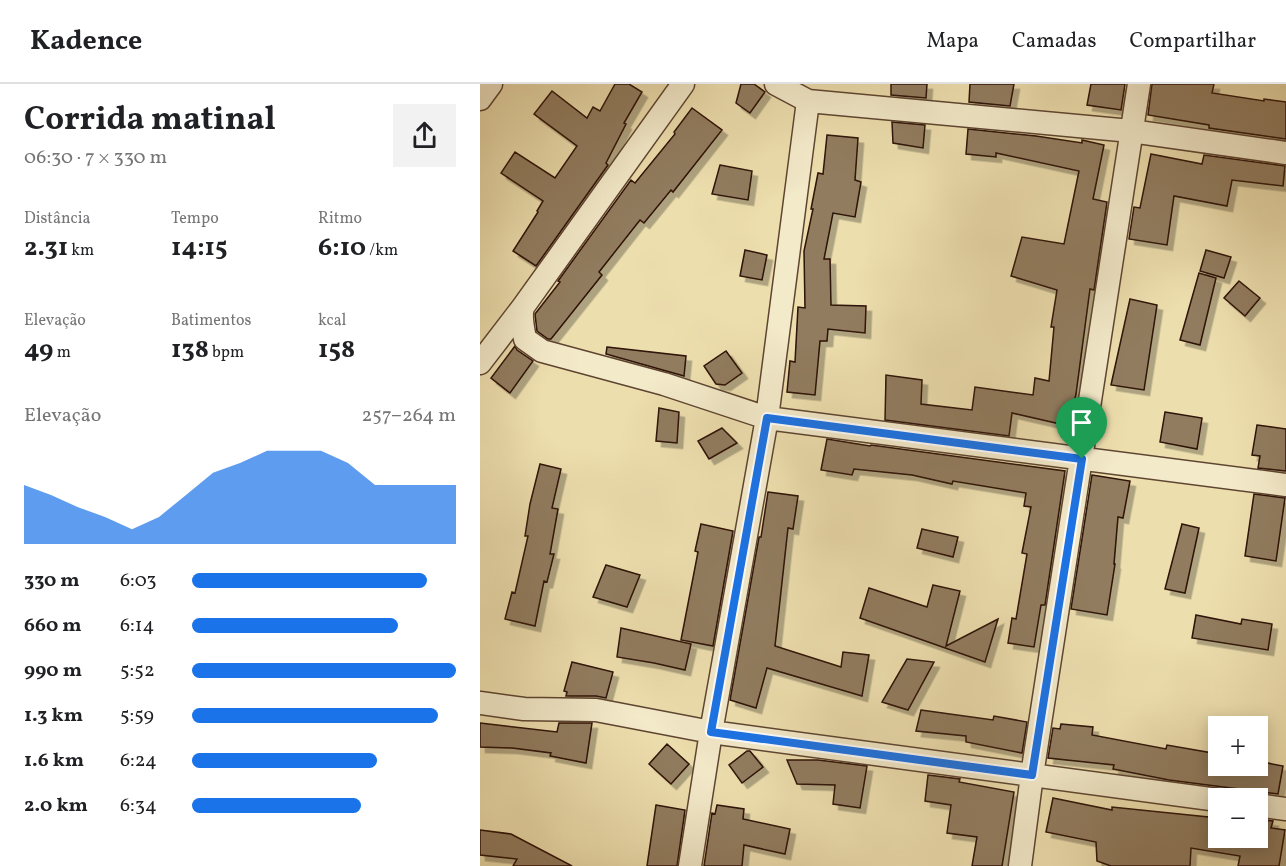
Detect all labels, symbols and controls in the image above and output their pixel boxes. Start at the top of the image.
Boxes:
text: Kadence [30,22,142,61]
text: Mapa [926,27,979,56]
text: Camadas [1012,27,1096,56]
text: Compartilhar [1129,27,1256,56]
text: Corrida matinal [24,98,276,144]
button: share [393,104,456,167]
text: 06:30 · 7 × 330 m [24,144,167,172]
text: Distância [24,208,90,230]
text: Tempo [171,208,219,230]
text: Ritmo [318,208,362,230]
text: 2.31 [24,230,68,266]
text: 14:15 [171,230,228,266]
text: 6:10 [318,230,366,266]
text: km [68,240,94,262]
text: /km [366,240,398,262]
text: Elevação [24,310,86,332]
text: Batimentos [171,310,251,332]
text: kcal [318,310,346,332]
text: 49 [24,332,53,368]
text: 138 [171,332,209,368]
text: 158 [318,332,355,368]
text: m [53,342,71,364]
text: bpm [209,342,244,364]
pin [1056,397,1107,459]
text: Elevação [24,402,101,430]
text: 257–264 m [362,402,456,430]
icon: arrive [1065,406,1098,439]
text: 330 m [24,567,80,595]
text: 6:03 [120,567,157,595]
text: 660 m [24,612,82,640]
text: 6:14 [120,612,155,640]
text: 990 m [24,657,82,685]
text: 5:52 [120,657,155,685]
text: 1.3 km [24,702,83,730]
text: 5:59 [120,702,154,730]
map controls [1208,716,1268,848]
button: + [1208,716,1268,776]
text: 1.6 km [24,747,84,775]
text: 6:24 [120,747,157,775]
button: − [1208,788,1268,848]
text: 2.0 km [24,792,88,820]
text: 6:34 [120,792,157,820]

